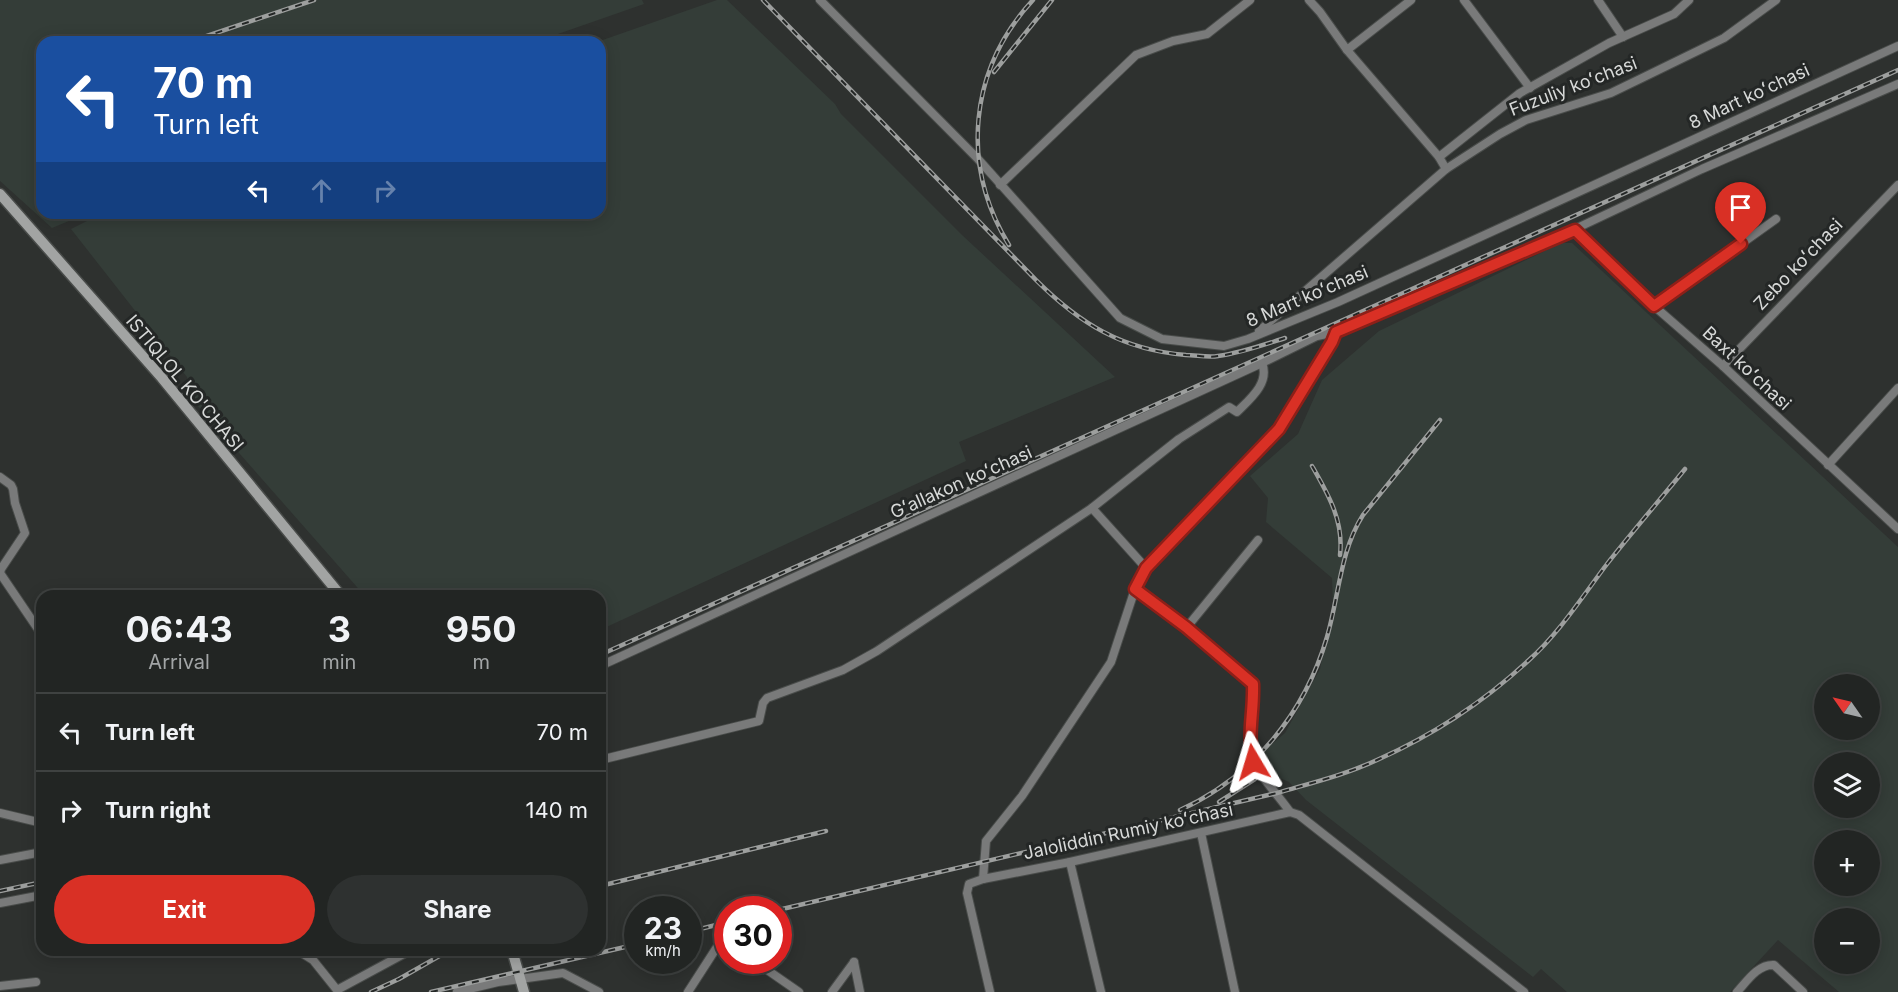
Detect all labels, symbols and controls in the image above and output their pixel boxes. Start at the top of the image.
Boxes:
street label: Fuzuliy koʻchasi [1506,52,1640,120]
text: 70 m [153,57,253,108]
street label: 8 Mart koʻchasi [1685,59,1813,133]
icon: left [54,60,132,138]
text: Turn left [153,108,259,141]
icon: left [242,174,275,207]
icon: ahead [305,174,338,207]
icon: right [368,174,401,207]
pin [1715,182,1766,244]
icon: arrive [1724,191,1757,224]
street label: Zebo koʻchasi [1749,214,1847,314]
street label: 8 Mart koʻchasi [1243,261,1371,331]
street label: ISTIQLOL KO'CHASI [122,311,248,455]
street label: Baxt koʻchasi [1699,322,1795,414]
street label: Gʻallakon koʻchasi [887,441,1035,523]
text: 06:43 [125,607,233,651]
text: 3 [328,607,351,651]
text: 950 [446,607,517,651]
text: Arrival [148,650,210,674]
text: min [322,650,356,674]
text: m [472,650,490,674]
north arrow [1814,674,1880,740]
map controls [1814,674,1880,974]
icon: left [54,716,87,749]
text: Turn left [105,719,195,745]
text: 70 m [537,719,588,745]
position arrow [1221,730,1285,794]
button: layers [1814,752,1880,818]
icon: right [54,794,87,827]
text: Turn right [105,797,211,823]
text: 140 m [526,797,588,823]
street label: Jaloliddin Rumiy koʻchasi [1021,798,1235,864]
button: + [1814,830,1880,896]
button: Exit [54,875,315,944]
button: Share [327,875,588,944]
speed limit sign: 30 [714,896,792,974]
button: − [1814,908,1880,974]
text: 23 [644,910,682,946]
text: km/h [645,941,681,960]

